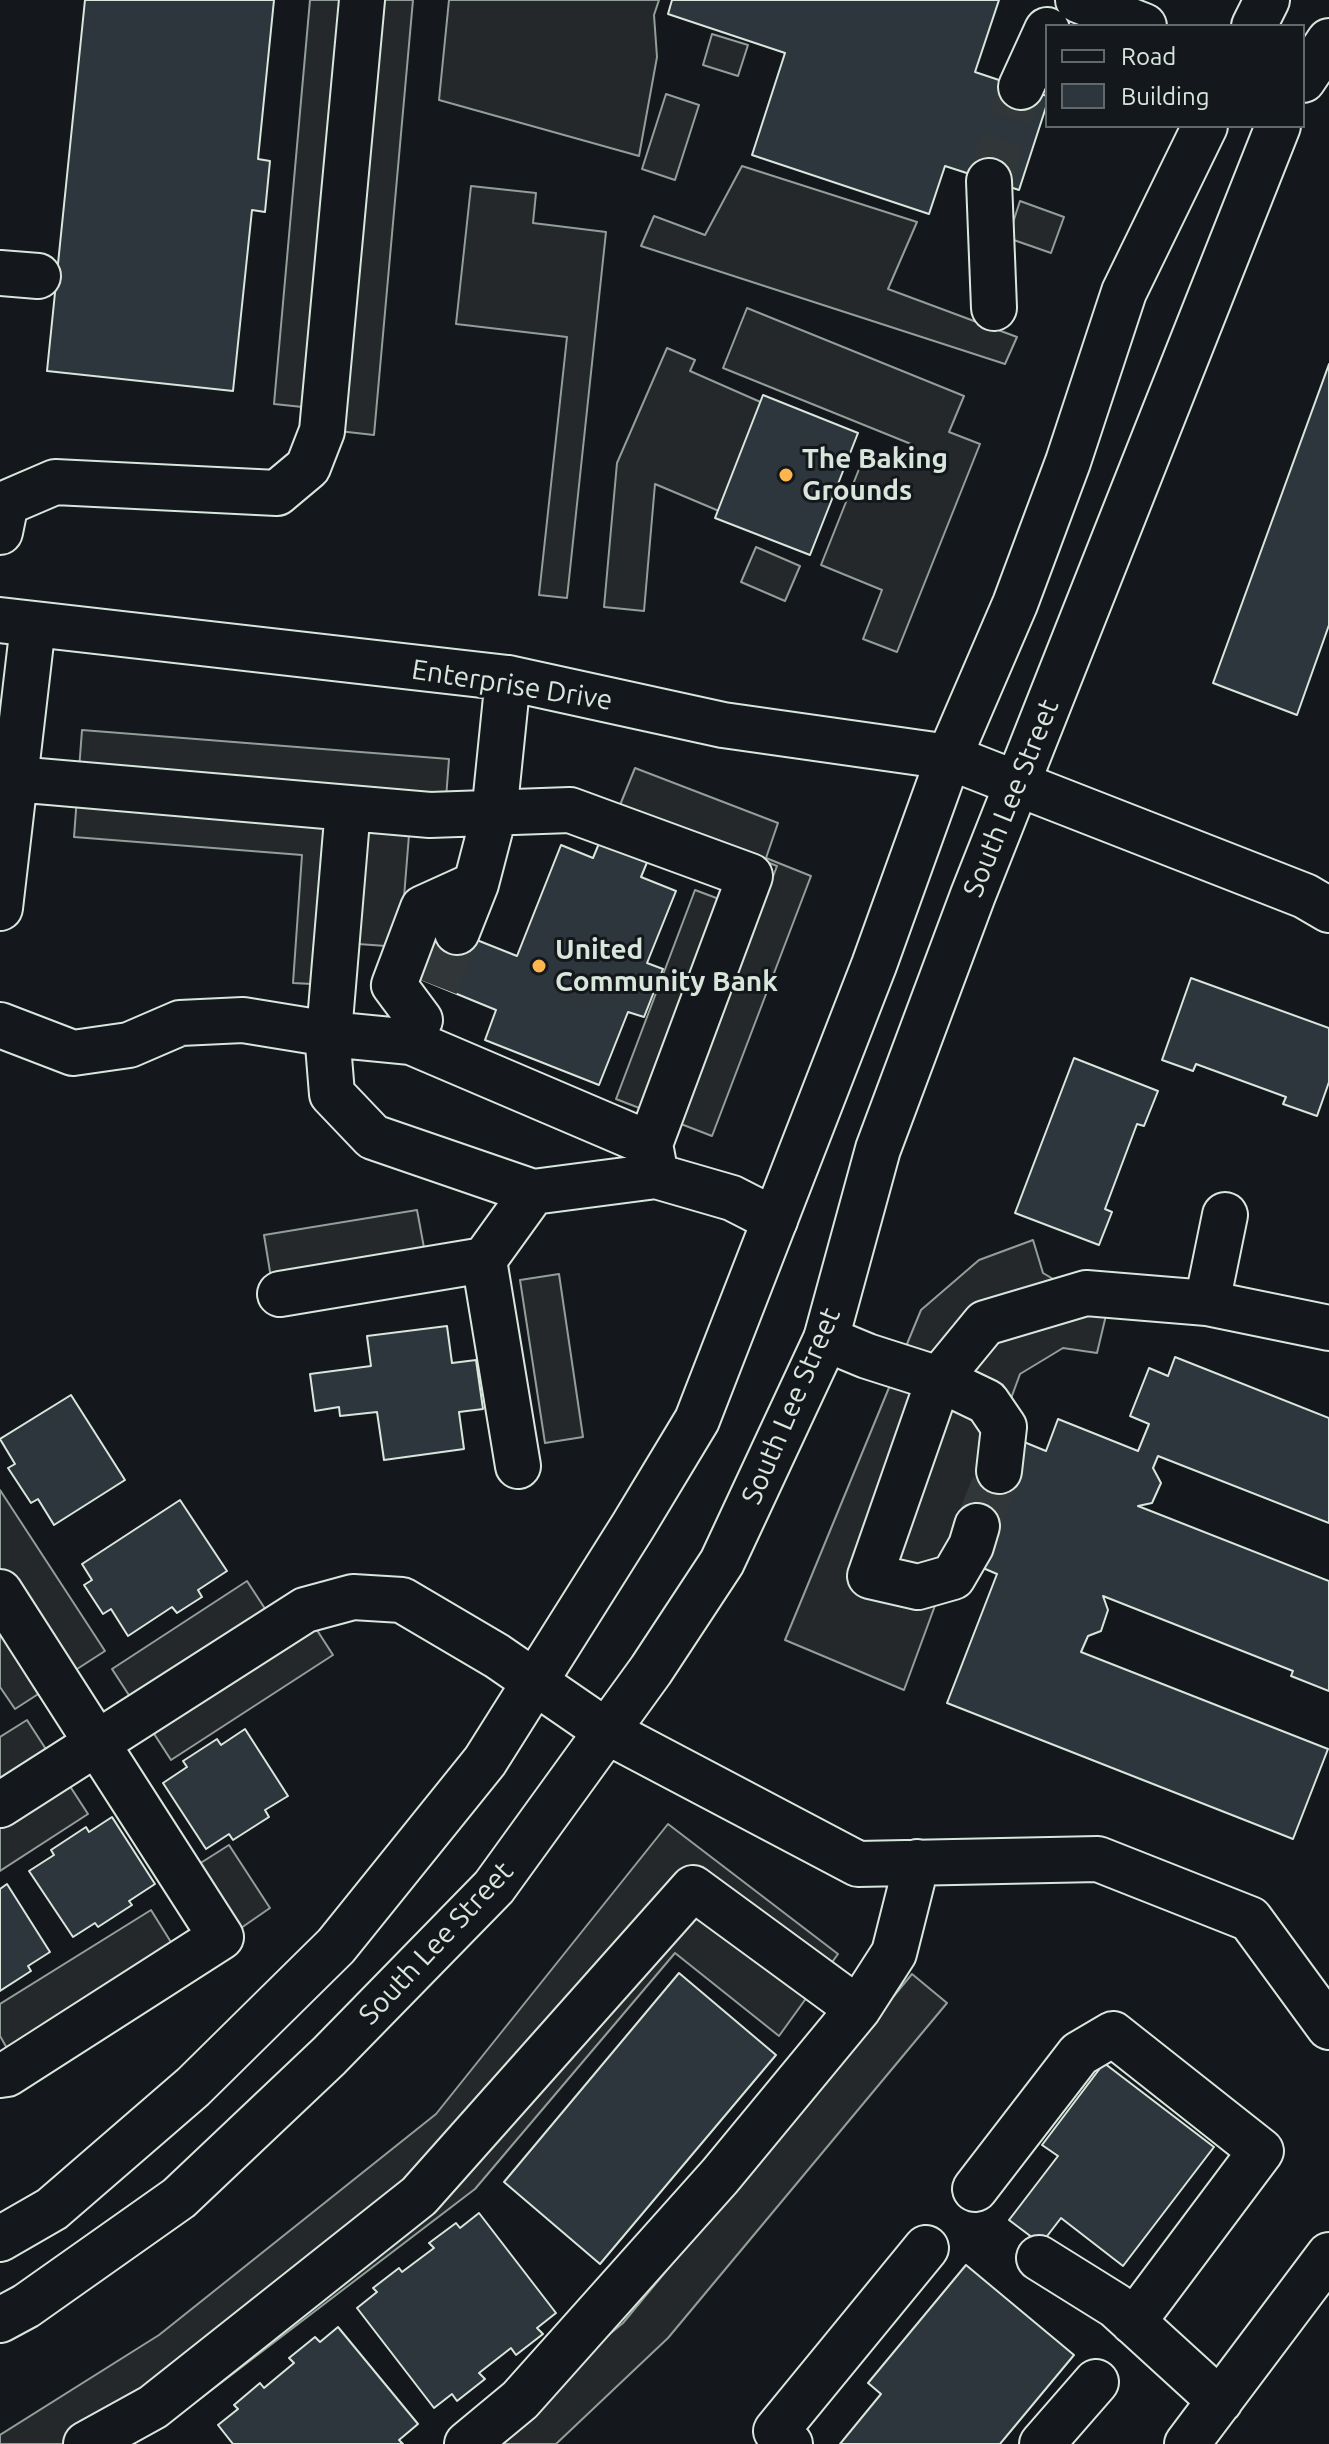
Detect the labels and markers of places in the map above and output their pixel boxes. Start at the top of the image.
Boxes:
place label: The Baking Grounds [802,442,948,508]
marker: The Baking Grounds [777,466,795,484]
place label: United Community Bank [555,933,778,999]
marker: United Community Bank [530,957,548,975]

